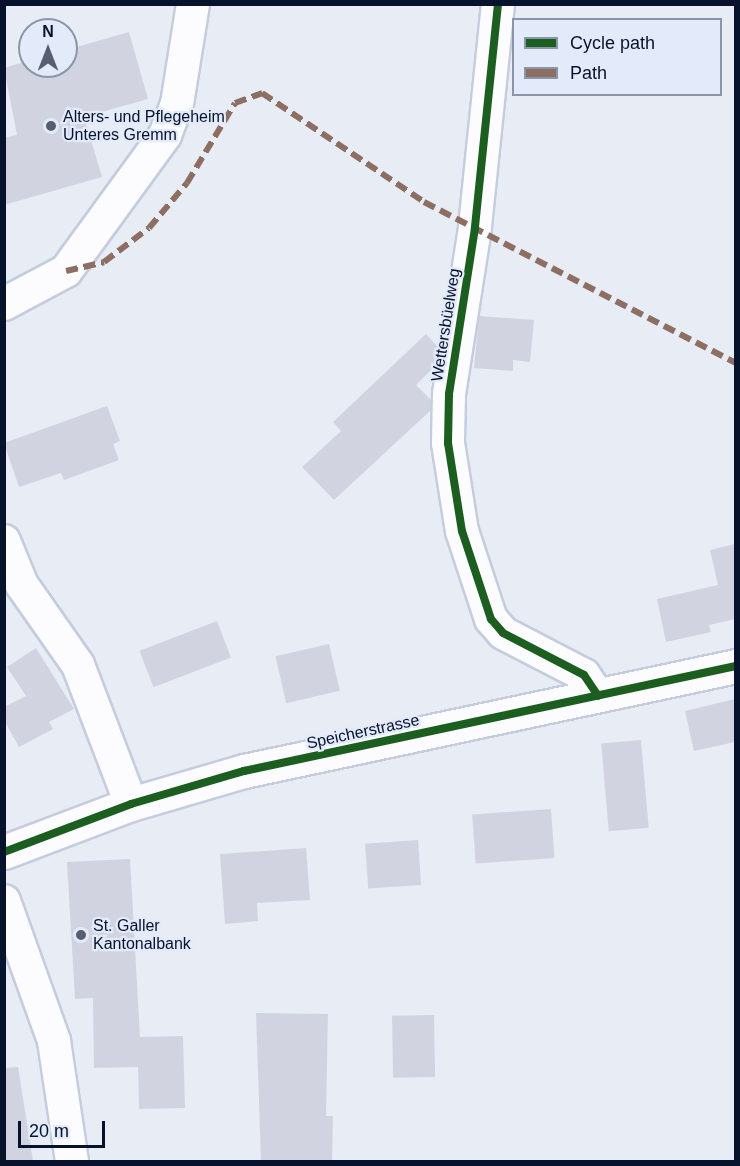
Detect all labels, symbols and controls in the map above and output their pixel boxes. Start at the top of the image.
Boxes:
north arrow [18,18,78,78]
legend [512,18,722,96]
text: N [42,23,54,40]
text: Cycle path [570,33,655,53]
text: Path [570,63,607,83]
place label: Alters- und Pflegeheim Unteres Gremm [63,107,225,145]
marker: Alters- und Pflegeheim Unteres Gremm [44,119,58,133]
street label: Wettersbüelweg [428,267,464,383]
street label: Speicherstrasse [305,711,421,753]
place label: St. Galler Kantonalbank [93,916,191,954]
marker: St. Galler Kantonalbank [74,928,88,942]
scale bar [21,1109,108,1147]
text: 20 m [29,1121,69,1141]

